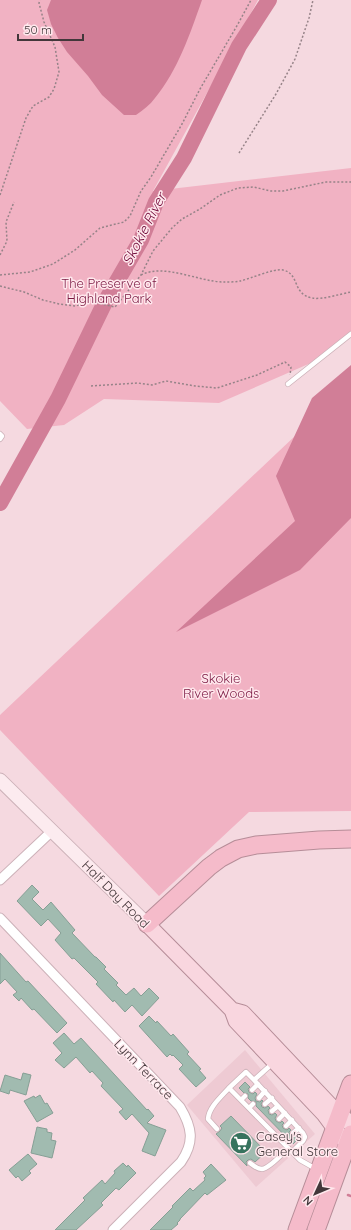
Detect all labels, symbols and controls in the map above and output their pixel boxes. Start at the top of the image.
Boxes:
scale bar [18,16,83,42]
text: 50 m [24,22,52,37]
water label: Skokie River [118,188,171,268]
park label: The Preserve of Highland Park [61,275,157,306]
park label: Skokie River Woods [183,670,259,701]
street label: Half Day Road [79,857,153,931]
street label: Lynn Terrace [111,1035,177,1103]
place label: Casey's General Store [256,1128,338,1159]
supermarket icon: Casey's General Store [228,1130,254,1156]
north arrow [295,1174,335,1214]
text: N [300,1193,316,1209]

